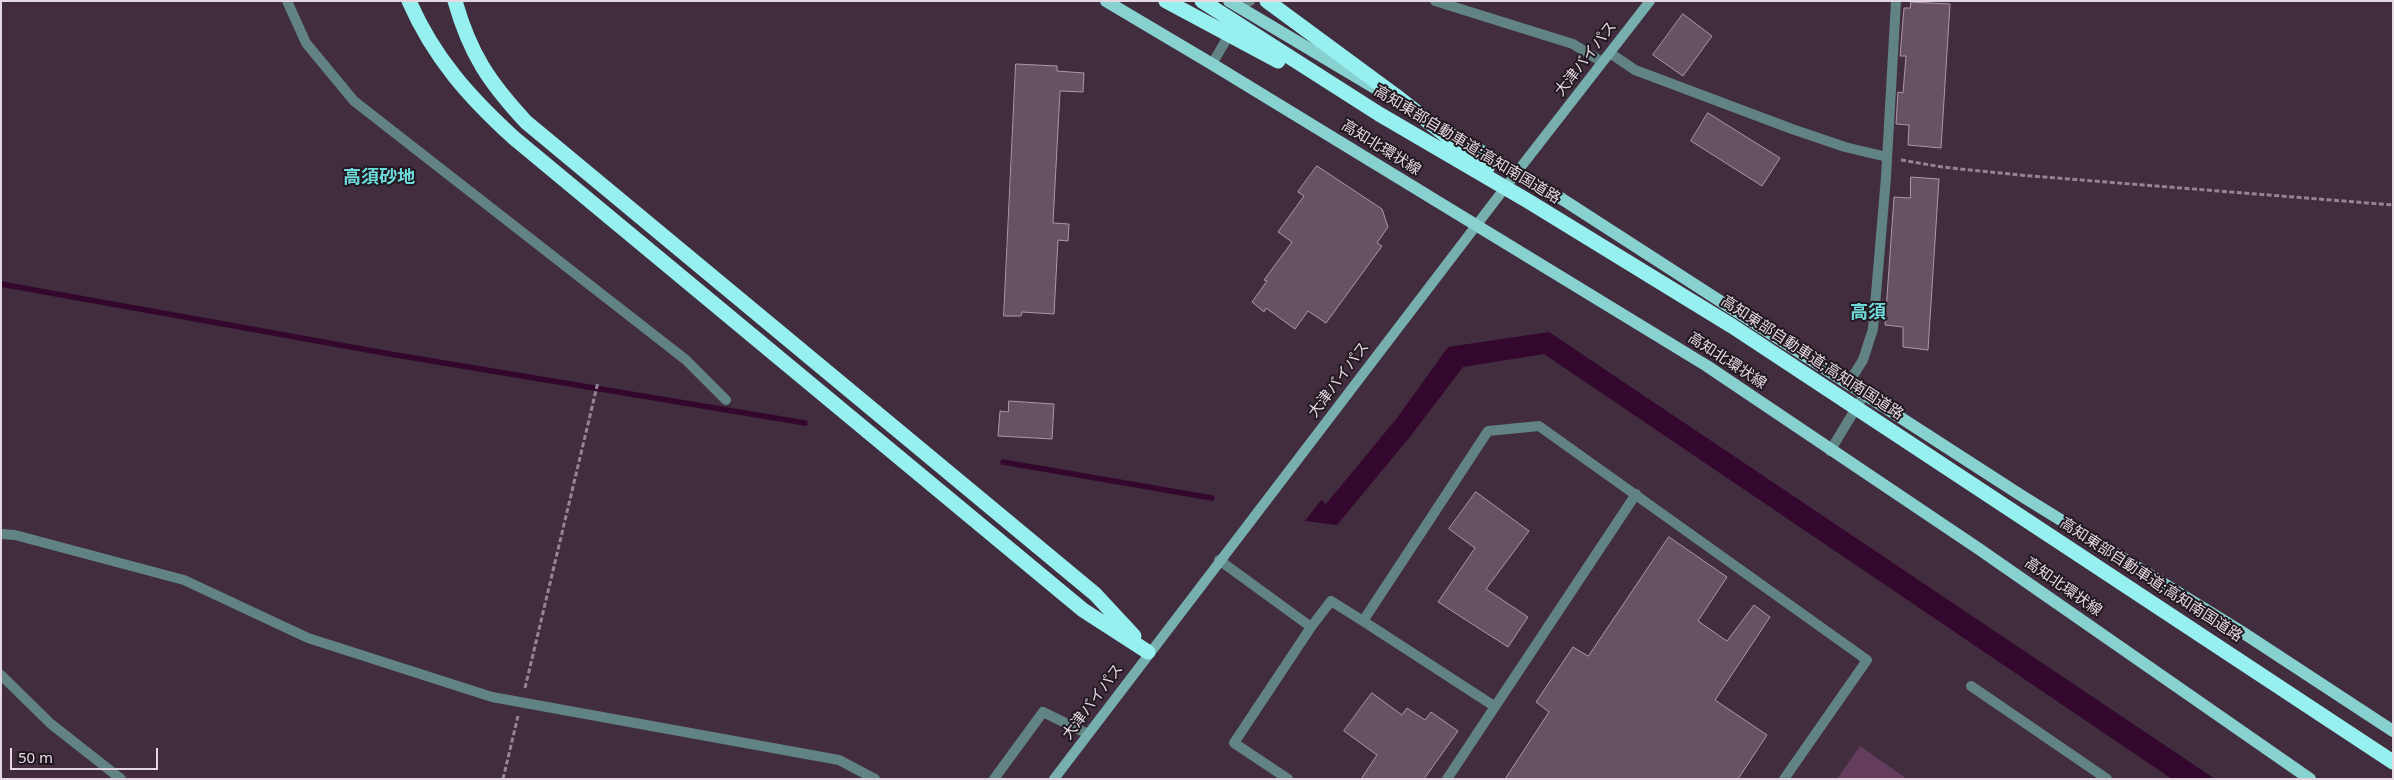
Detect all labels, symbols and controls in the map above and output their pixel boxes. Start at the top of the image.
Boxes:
street label: 大津バイパス [1551,18,1621,100]
street label: 高知東部自動車道;高知南国道路 [1371,82,1563,208]
street label: 高知北環状線 [1338,117,1424,179]
district label: 高須砂地 [343,167,415,189]
street label: 高知東部自動車道;高知南国道路 [1717,292,1907,424]
district label: 高須 [1850,302,1886,324]
street label: 高知北環状線 [1684,329,1770,393]
street label: 大津バイパス [1305,339,1373,421]
street label: 高知東部自動車道;高知南国道路 [2056,514,2246,646]
street label: 高知北環状線 [2021,554,2105,620]
street label: 大津バイパス [1059,661,1127,743]
scale bar [12,738,160,770]
text: 50 m [18,747,53,767]

